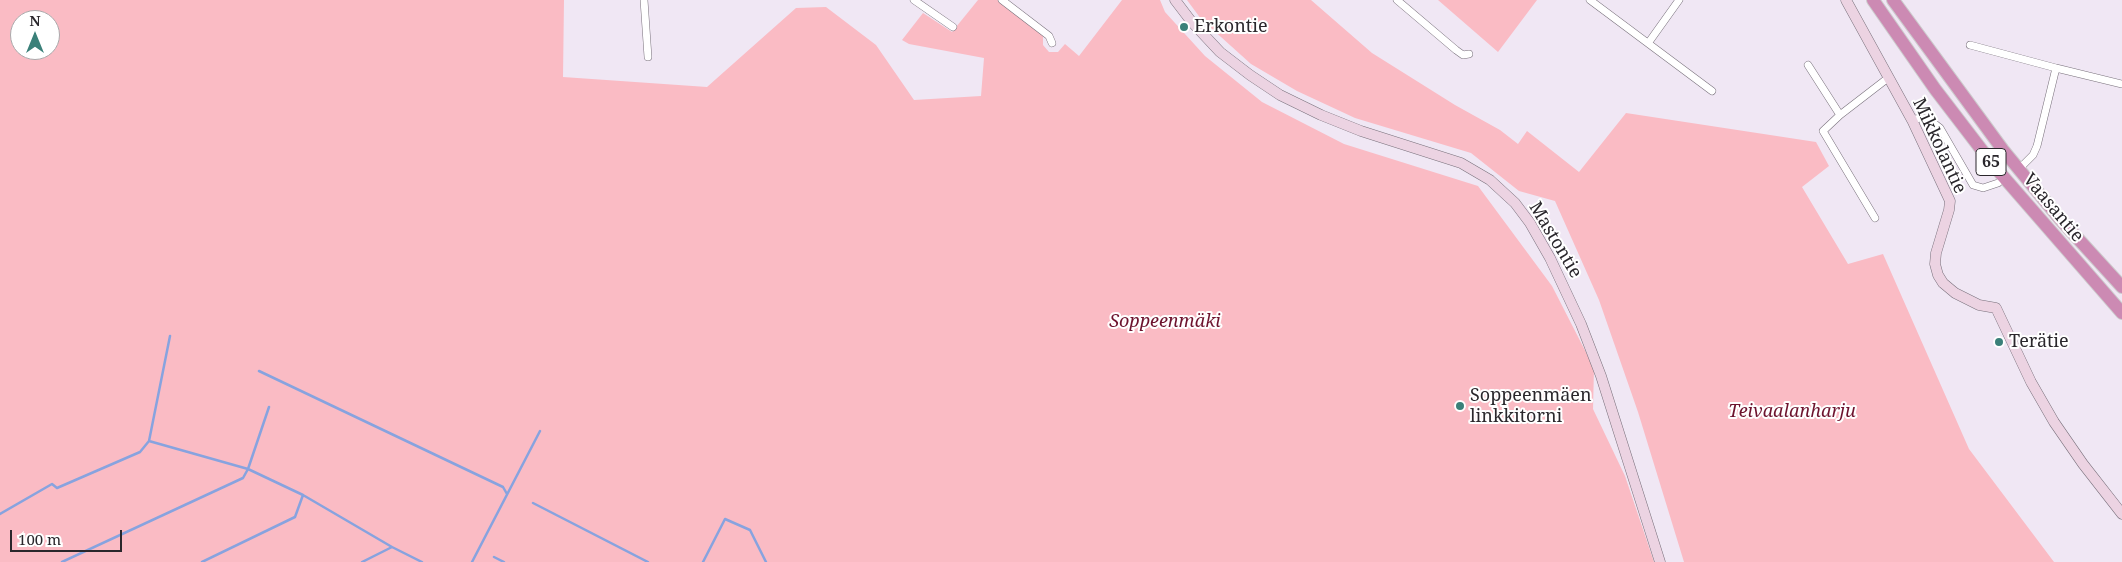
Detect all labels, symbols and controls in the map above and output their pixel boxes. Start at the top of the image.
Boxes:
north arrow [10,10,60,60]
text: N [29,11,41,30]
place label: Erkontie [1194,16,1268,38]
marker: Erkontie [1178,21,1190,33]
street label: Mikkolantie [1907,95,1971,197]
road number: 65 [1976,148,2006,176]
street label: Vaasantie [2018,169,2088,247]
street label: Mastontie [1524,198,1586,282]
park label: Soppeenmäki [1109,311,1221,333]
place label: Terätie [2009,331,2069,353]
marker: Terätie [1993,336,2005,348]
place label: Soppeenmäen linkkitorni [1470,385,1592,428]
marker: Soppeenmäen linkkitorni [1454,400,1466,412]
park label: Teivaalanharju [1728,401,1856,423]
scale bar [12,520,125,552]
text: 100 m [18,529,61,549]

